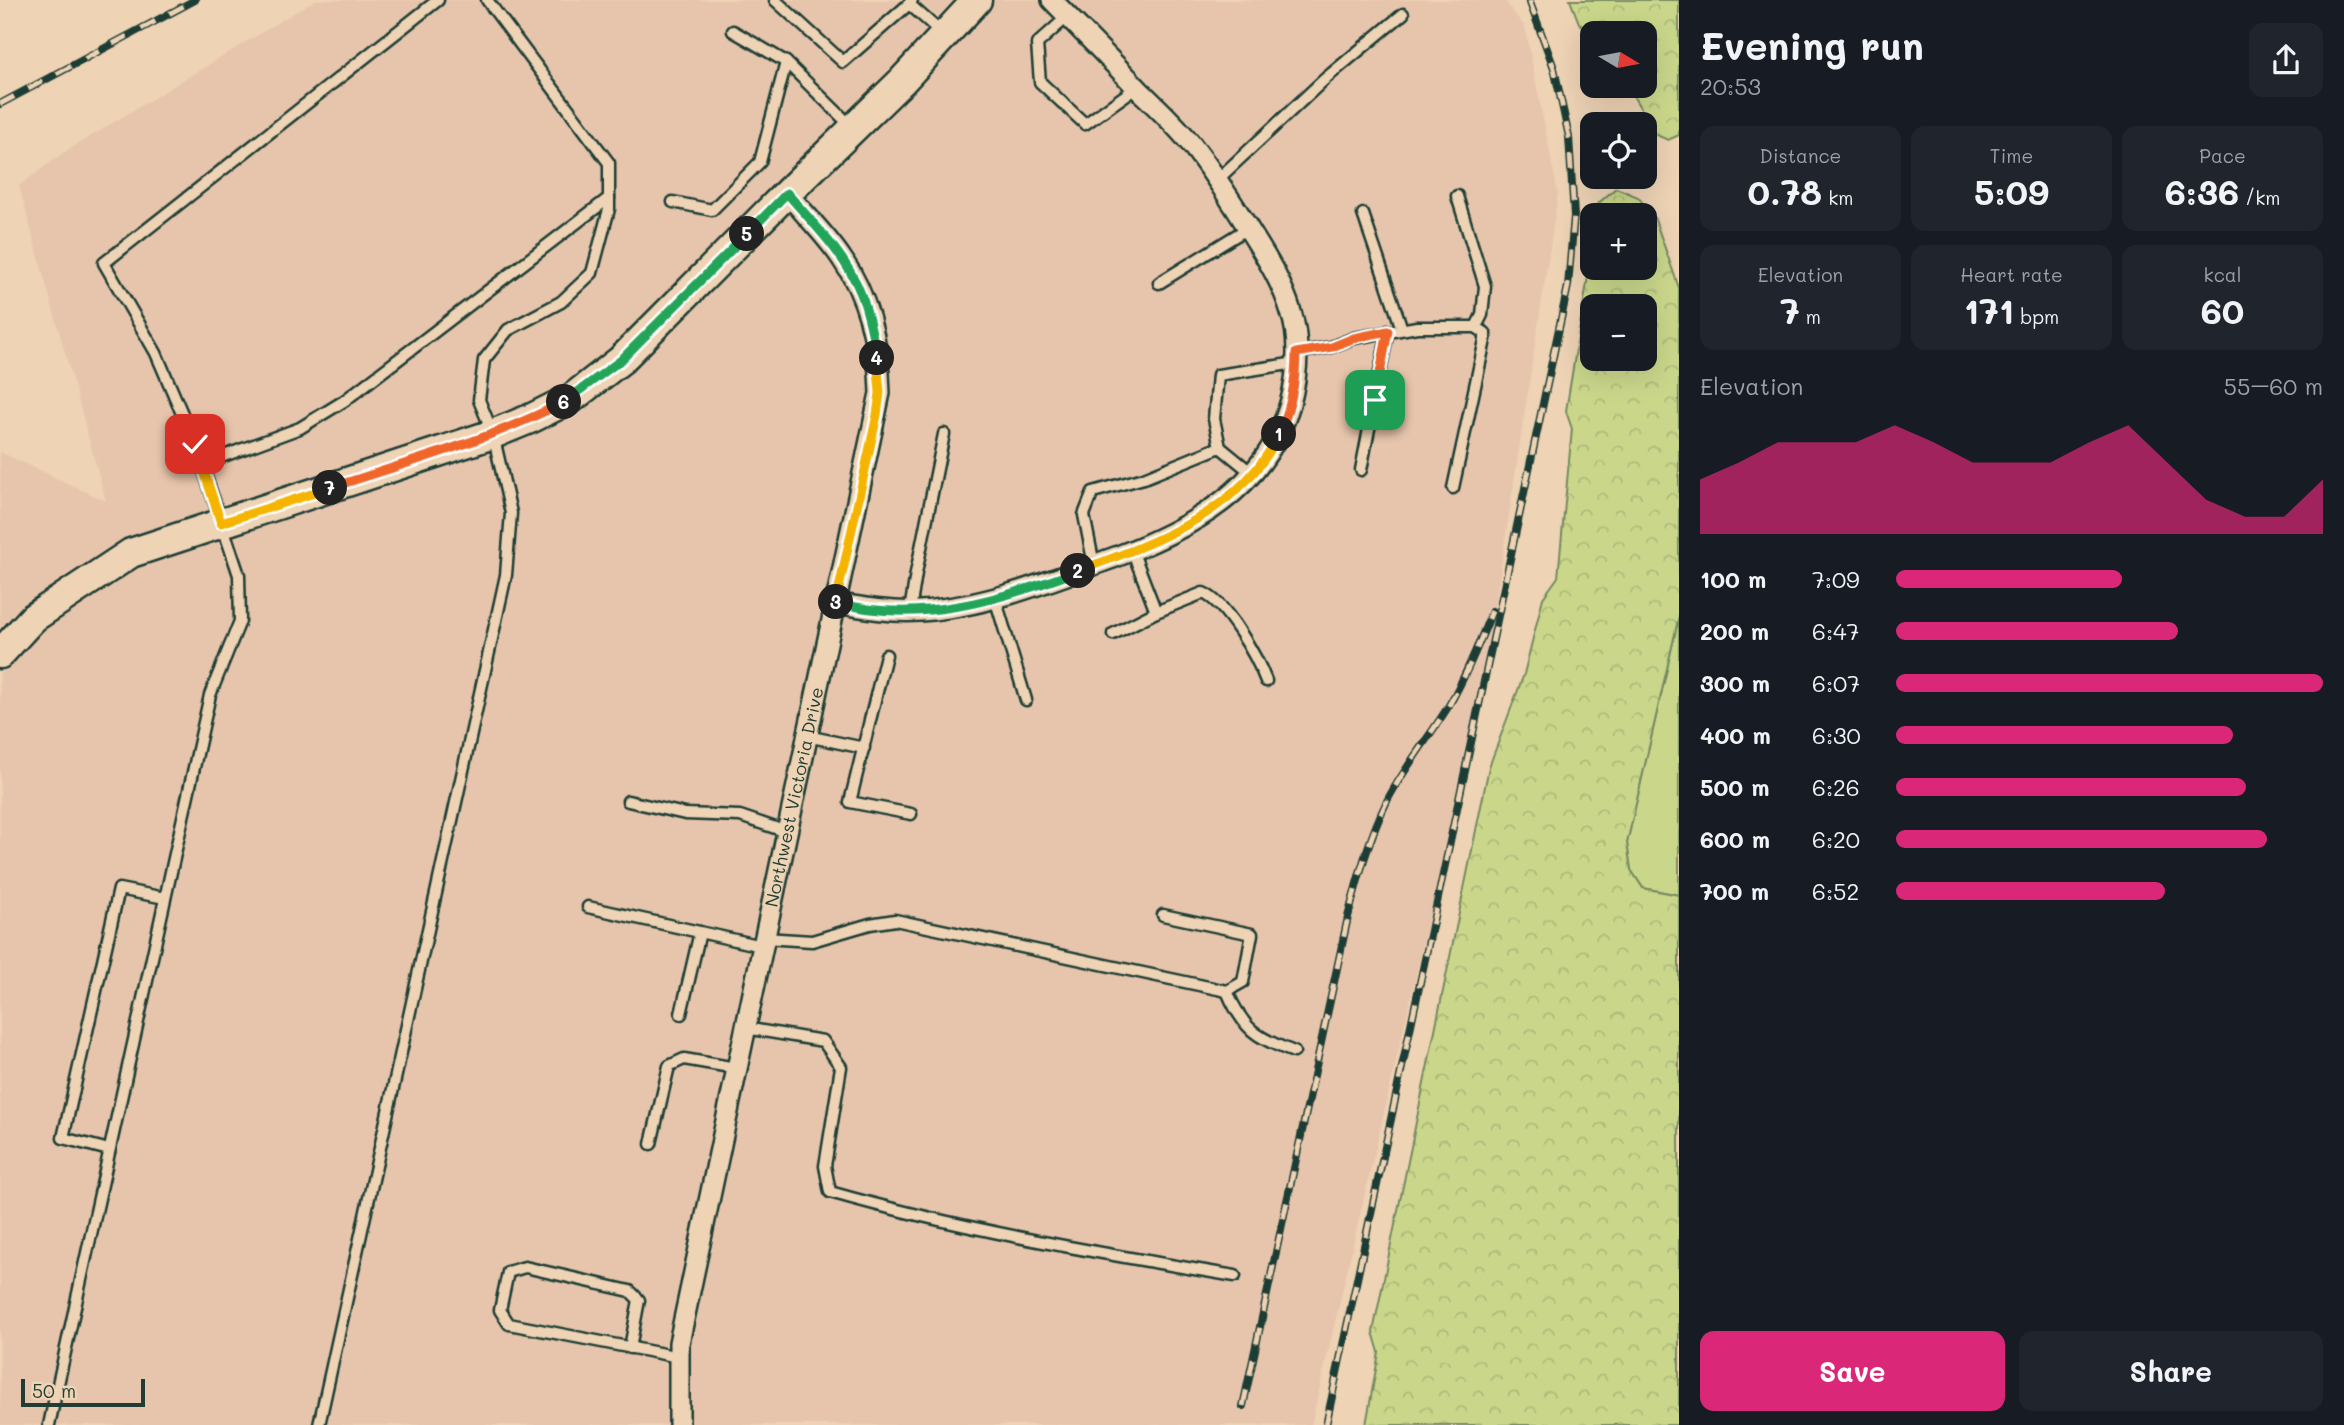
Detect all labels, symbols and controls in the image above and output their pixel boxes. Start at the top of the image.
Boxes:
text: Evening run [1700,20,1924,70]
north arrow [1580,21,1657,98]
map controls [1580,21,1657,371]
button: share [2249,23,2323,97]
text: 20:53 [1700,71,1761,101]
button: locate [1580,112,1657,189]
text: Distance [1760,143,1841,168]
text: Time [1990,143,2033,168]
text: Pace [2199,143,2246,168]
text: 0.78 [1748,168,1822,214]
text: 5:09 [1974,168,2049,214]
text: 6:36 [2165,168,2239,214]
text: km [1822,185,1853,210]
text: /km [2239,185,2280,210]
button: + [1580,203,1657,280]
pin: 5 [730,216,764,252]
text: 5 [741,221,752,246]
text: Elevation [1758,262,1843,287]
text: Heart rate [1960,262,2063,287]
text: kcal [2204,262,2241,287]
text: 7 [1780,287,1800,333]
text: 171 [1964,287,2014,333]
text: 60 [2201,287,2244,333]
button: − [1580,294,1657,371]
text: m [1800,304,1821,329]
text: bpm [2014,304,2059,329]
pin: 4 [860,340,894,376]
text: 4 [870,345,883,370]
pin [1345,370,1405,430]
text: Elevation [1700,371,1803,401]
text: 55–60 m [2224,371,2323,401]
icon: arrive [1356,381,1394,419]
pin: 6 [546,384,582,420]
text: 6 [558,389,569,414]
pin [165,414,225,474]
pin: 1 [1262,416,1296,452]
text: 1 [1274,421,1283,446]
icon: check [176,425,214,463]
pin: 7 [312,470,348,505]
text: 7 [324,475,335,500]
pin: 2 [1060,554,1096,588]
text: 2 [1072,558,1083,583]
text: 100 m [1700,564,1766,594]
text: 7:09 [1812,564,1860,594]
pin: 3 [818,584,854,620]
text: 3 [830,589,841,614]
text: 200 m [1700,616,1769,646]
text: 6:47 [1812,616,1859,646]
text: 300 m [1700,668,1770,698]
text: 6:07 [1812,668,1860,698]
street label: Northwest Victoria Drive [759,685,828,909]
text: 400 m [1700,720,1771,750]
text: 6:30 [1812,720,1861,750]
text: 500 m [1700,772,1770,802]
text: 6:26 [1812,772,1860,802]
text: 600 m [1700,824,1770,854]
text: 6:20 [1812,824,1860,854]
text: 700 m [1700,876,1769,906]
text: 6:52 [1812,876,1859,906]
button: Save [1700,1331,2005,1411]
button: Share [2019,1331,2323,1411]
scale bar [21,1376,145,1408]
text: 50 m [32,1378,76,1403]

